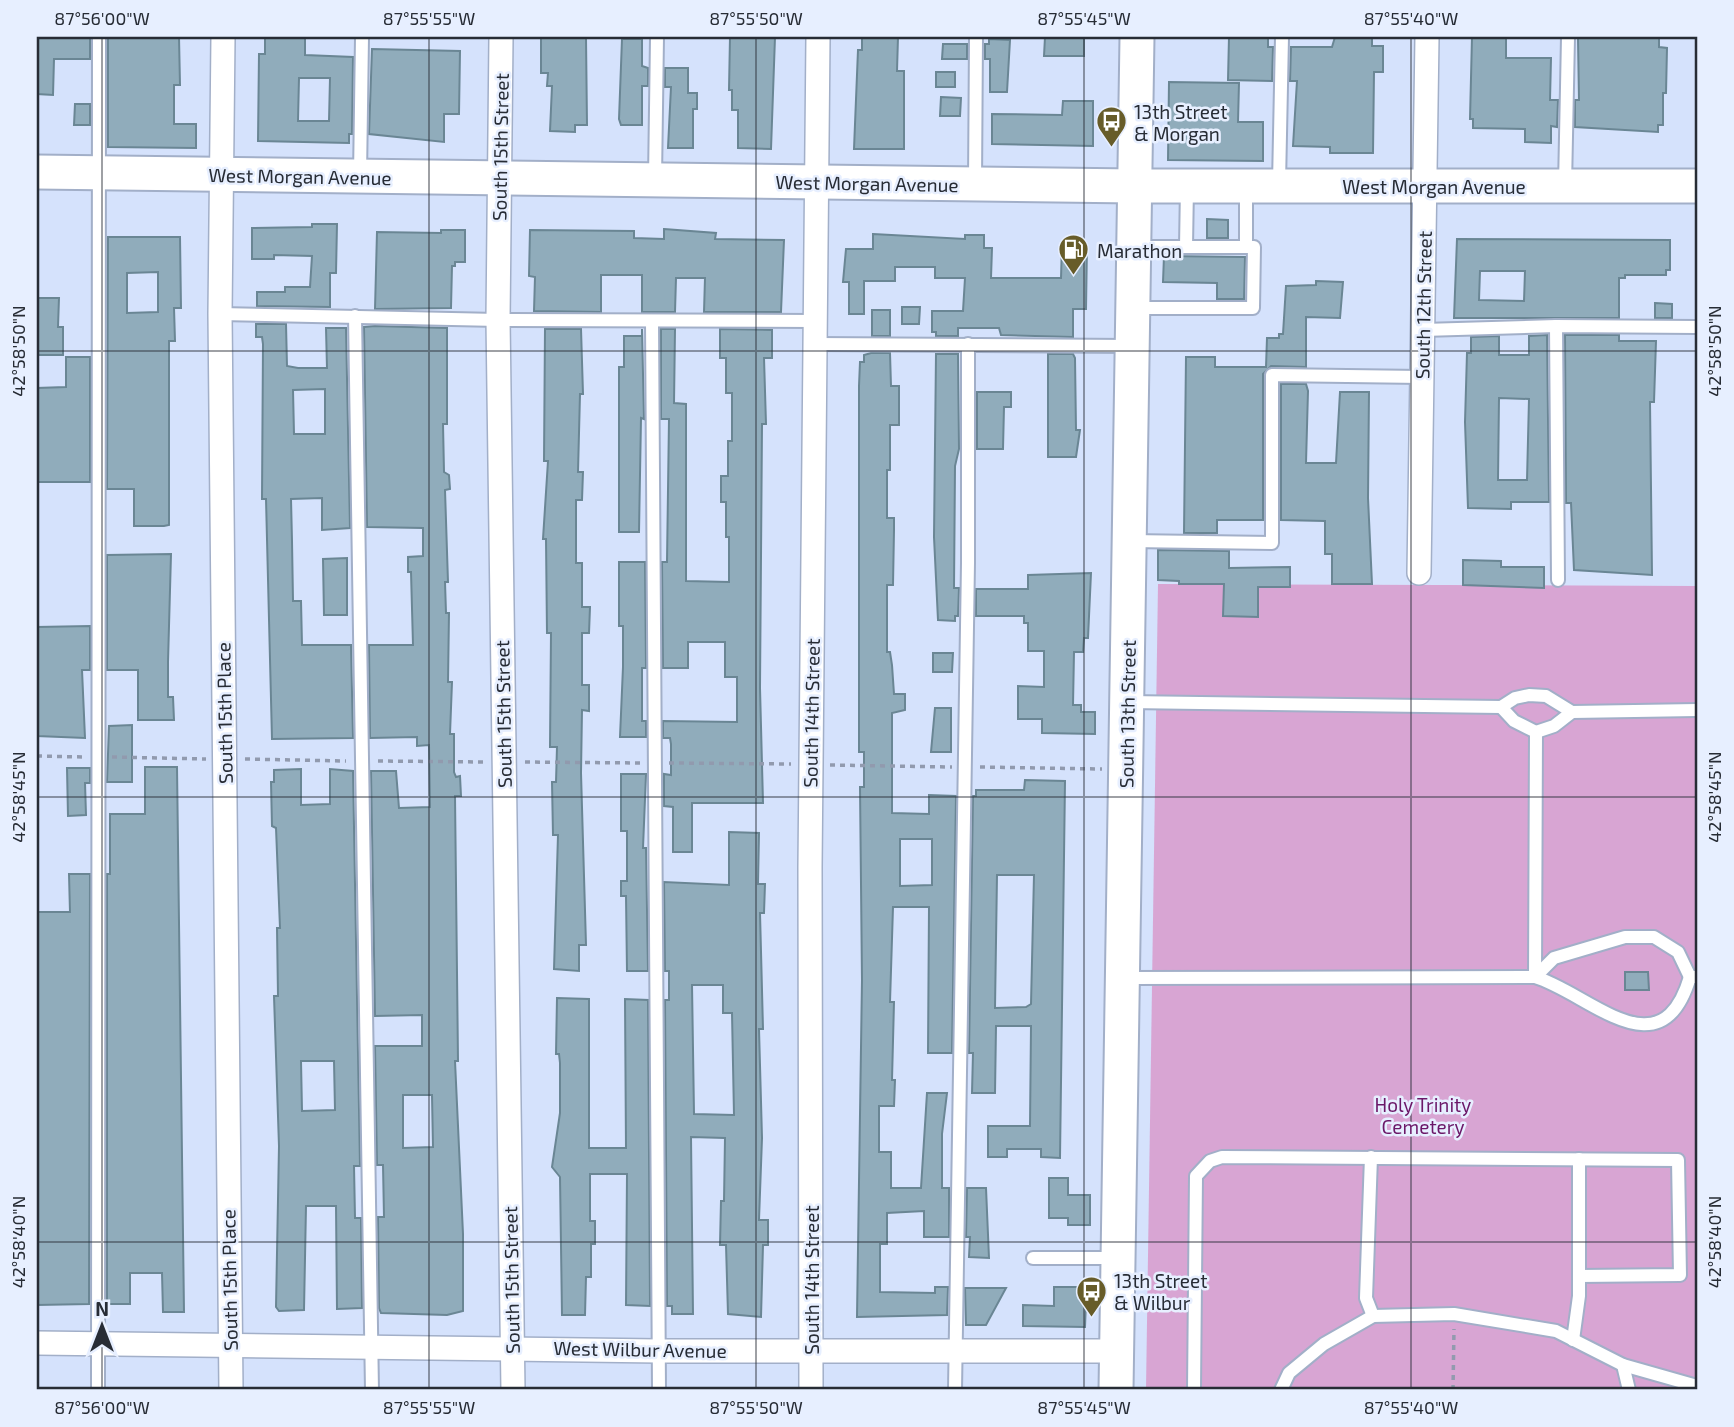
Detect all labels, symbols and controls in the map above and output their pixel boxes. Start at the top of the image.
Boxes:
text: 87°56'00"W [54,7,150,29]
text: 87°55'55"W [383,7,475,29]
text: 87°55'50"W [709,7,803,29]
text: 87°55'45"W [1037,7,1131,29]
text: 87°55'40"W [1364,7,1458,29]
street label: South 15th Street [487,73,513,221]
place label: 13th Street & Morgan [1134,100,1227,145]
bus stop icon: 13th Street & Morgan [1094,105,1128,149]
street label: West Morgan Avenue [208,163,392,189]
street label: West Morgan Avenue [775,170,959,196]
street label: West Morgan Avenue [1342,175,1526,198]
street label: South 12th Street [1410,231,1436,379]
fuel station icon: Marathon [1057,233,1091,277]
place label: Marathon [1097,239,1182,262]
text: 42°58'50"N [7,305,29,397]
text: 42°58'50"N [1703,305,1725,397]
street label: South 14th Street [798,638,824,788]
street label: South 15th Street [490,640,516,788]
street label: South 13th Street [1114,640,1140,788]
street label: South 15th Place [211,642,237,784]
text: 42°58'45"N [7,751,29,843]
text: 42°58'45"N [1703,751,1725,843]
park label: Holy Trinity Cemetery [1375,1093,1471,1138]
text: 42°58'40"N [7,1196,29,1288]
text: 42°58'40"N [1703,1196,1725,1288]
street label: South 14th Street [800,1205,823,1355]
street label: South 15th Street [498,1206,524,1354]
street label: South 15th Place [216,1209,242,1351]
place label: 13th Street & Wilbur [1114,1269,1207,1314]
bus stop icon: 13th Street & Wilbur [1074,1274,1108,1318]
north arrow [66,1290,136,1360]
text: N [95,1297,109,1320]
street label: West Wilbur Avenue [553,1336,727,1362]
text: 87°56'00"W [54,1396,150,1418]
text: 87°55'55"W [383,1396,475,1418]
text: 87°55'50"W [709,1396,803,1418]
text: 87°55'45"W [1037,1396,1131,1418]
text: 87°55'40"W [1364,1396,1458,1418]

